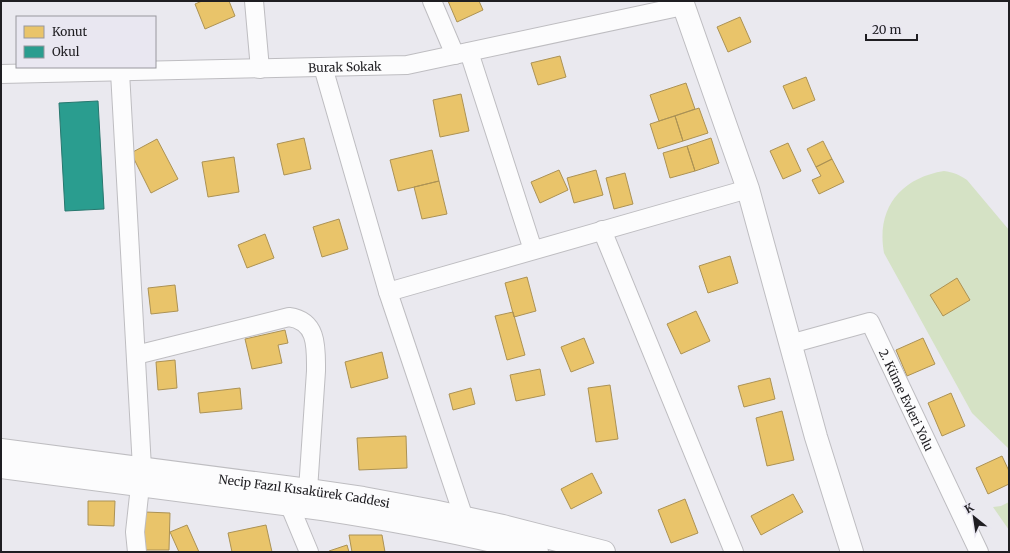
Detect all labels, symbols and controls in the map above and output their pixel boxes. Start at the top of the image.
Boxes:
legend [16,16,156,68]
scale bar [866,16,917,42]
text: 20 m [872,22,901,37]
text: Konut [52,24,87,39]
text: Okul [52,44,80,59]
street label: Burak Sokak [308,58,382,75]
street label: 2. Küme Evleri Yolu [876,346,938,453]
street label: Necip Fazıl Kısakürek Caddesi [218,471,391,510]
north arrow [954,497,994,537]
text: K [962,500,977,516]

